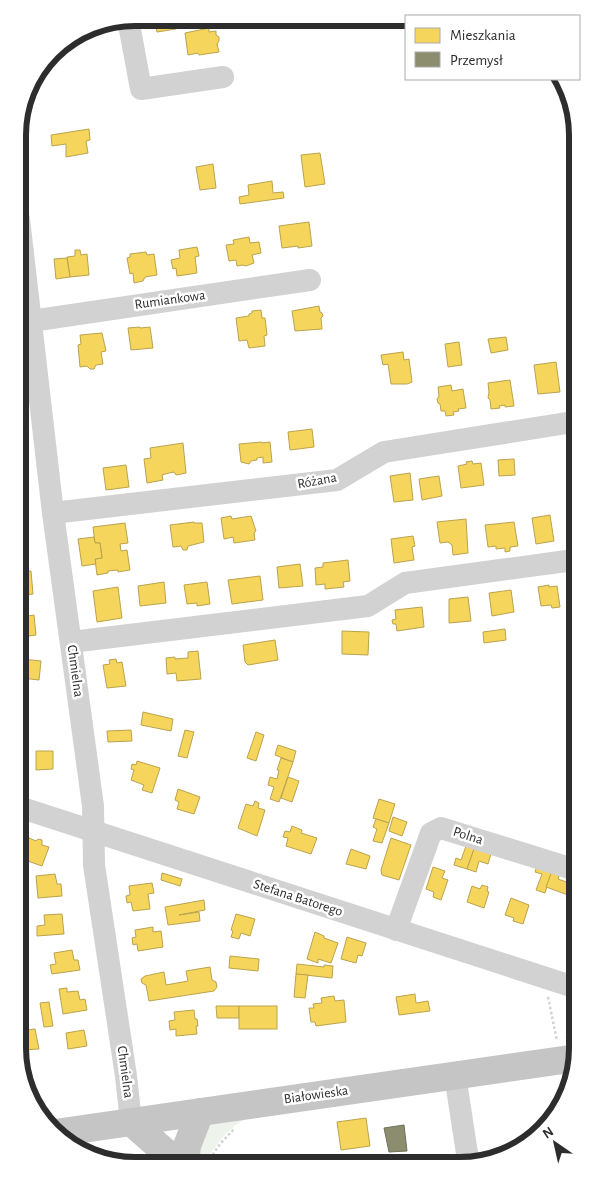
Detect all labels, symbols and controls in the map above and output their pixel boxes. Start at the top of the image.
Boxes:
legend [405,15,580,80]
text: Mieszkania [450,28,516,43]
text: Przemysł [450,53,503,68]
street label: Rumiankowa [134,288,207,312]
street label: Różana [296,471,338,491]
street label: Chmielna [64,644,86,699]
street label: Polna [451,825,485,848]
street label: Stefana Batorego [251,877,345,919]
street label: Chmielna [114,1045,136,1100]
street label: Białowieska [283,1083,350,1106]
north arrow [530,1118,580,1168]
text: N [540,1125,556,1142]

